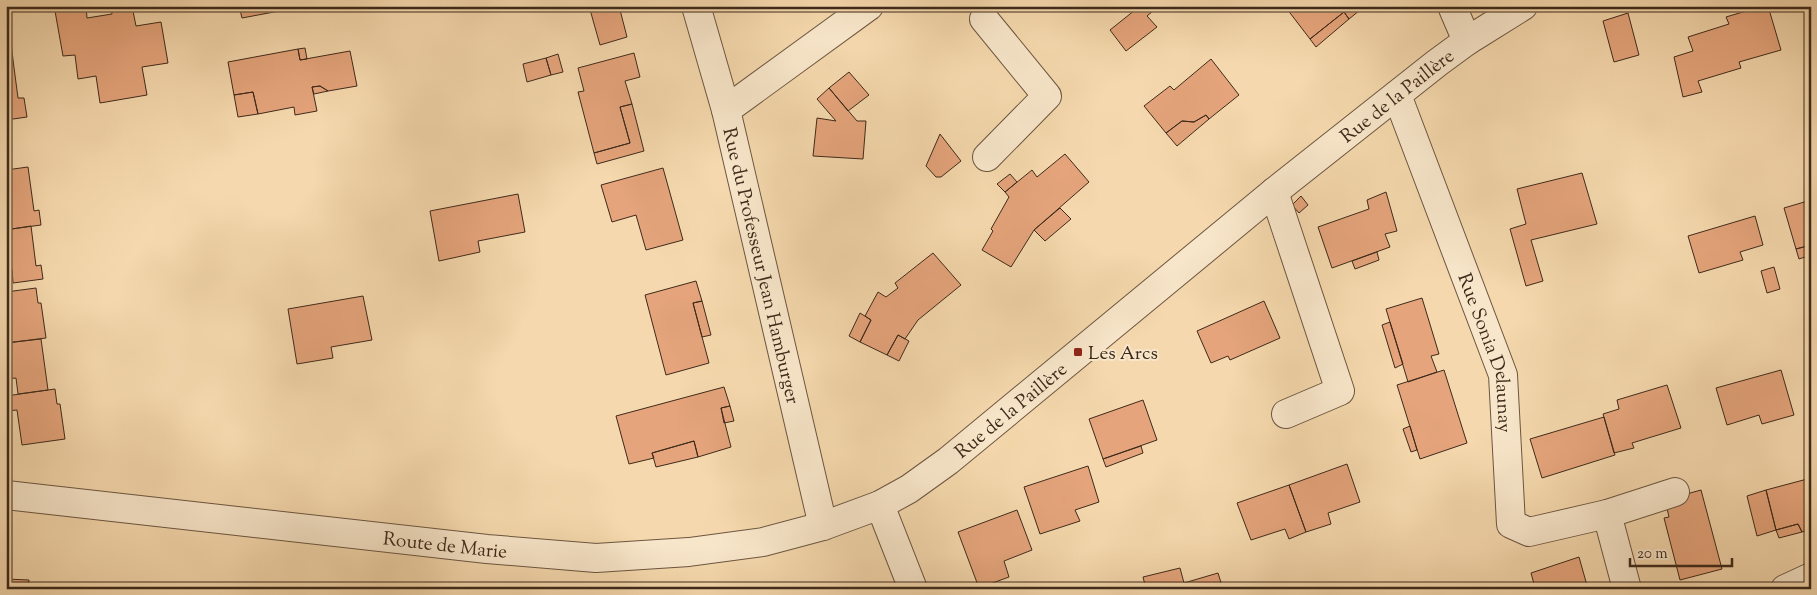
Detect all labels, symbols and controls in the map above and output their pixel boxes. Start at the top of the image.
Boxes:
street label: Rue de la Paillère [1335,44,1461,151]
street label: Rue du Professeur Jean Hamburger [715,125,805,407]
street label: Rue Sonia Delaunay [1450,270,1517,434]
place label: Les Arcs [1088,341,1158,368]
marker: Les Arcs [1072,346,1084,358]
street label: Rue de la Paillère [950,357,1074,466]
street label: Route de Marie [382,526,508,567]
scale bar [1630,535,1732,567]
text: 20 m [1637,544,1668,565]

